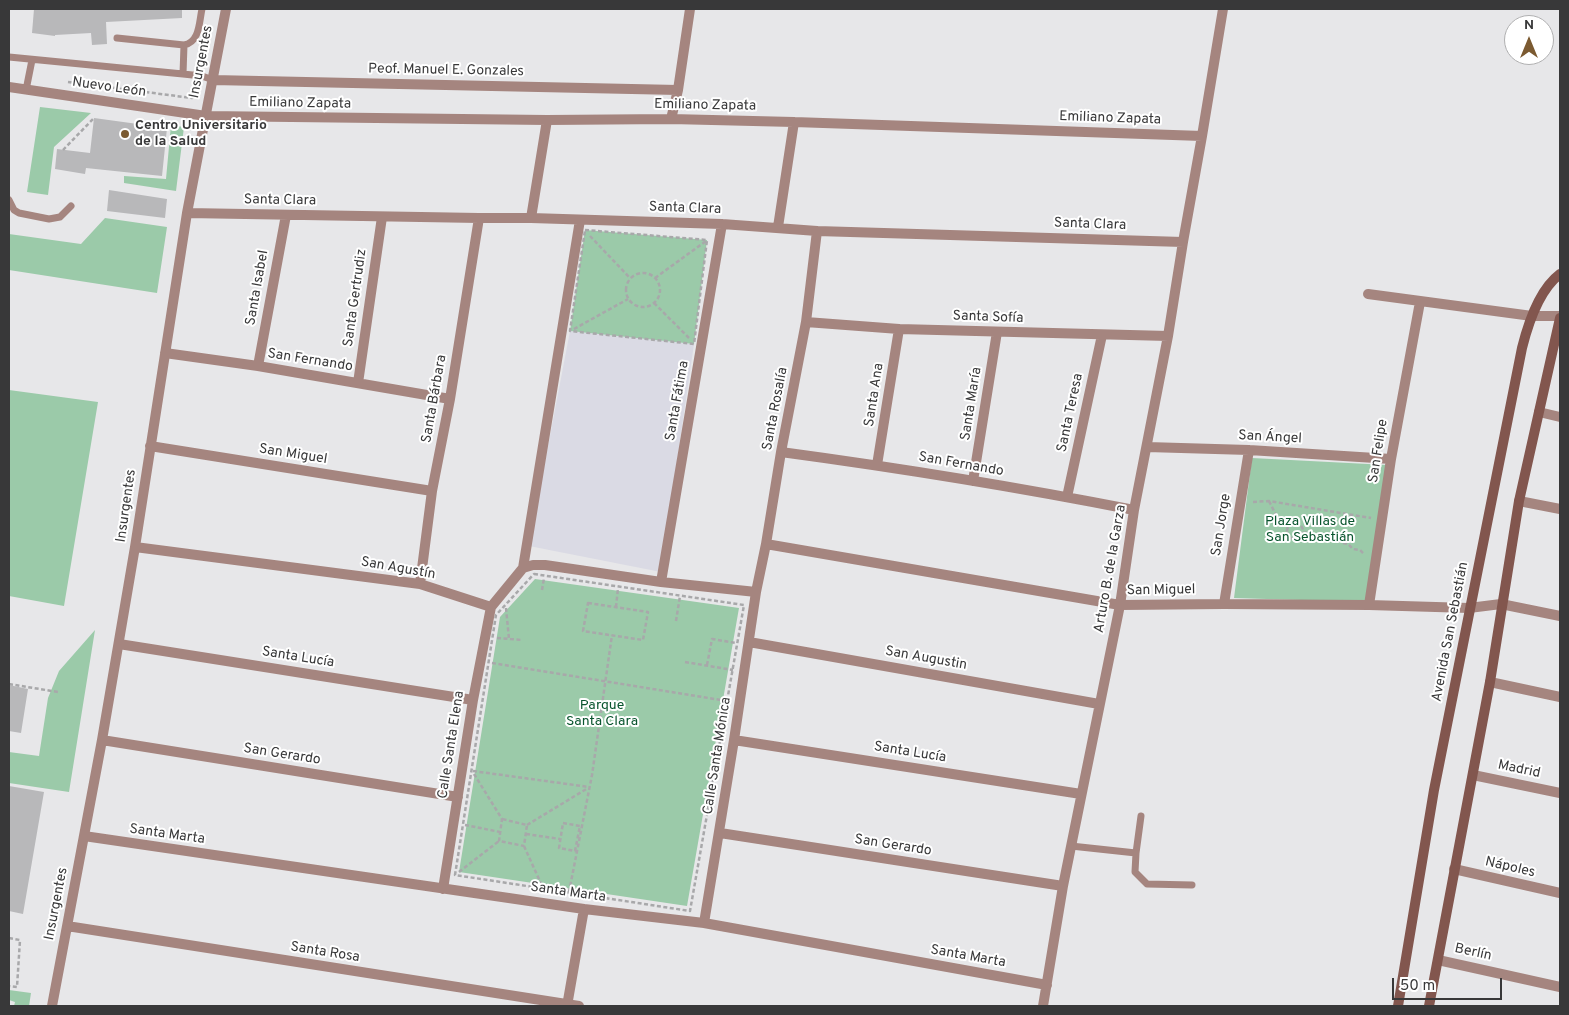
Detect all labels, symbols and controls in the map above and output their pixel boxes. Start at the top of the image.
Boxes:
north arrow [1504,15,1554,65]
text: N [1524,17,1534,34]
street label: Insurgentes [187,24,217,100]
street label: Peof. Manuel E. Gonzales [368,61,524,81]
street label: Nuevo León [71,74,147,102]
street label: Emiliano Zapata [249,95,351,113]
street label: Emiliano Zapata [654,97,756,115]
street label: Emiliano Zapata [1059,109,1161,129]
place label: Centro Universitario de la Salud [135,118,267,150]
marker: Centro Universitario de la Salud [119,128,131,140]
street label: Santa Clara [244,192,316,210]
street label: Santa Clara [649,199,721,219]
street label: Santa Clara [1054,215,1126,235]
street label: Santa Gertrudiz [341,248,371,348]
street label: Santa Isabel [243,249,273,327]
street label: Santa Sofía [952,308,1024,328]
street label: San Fernando [266,346,354,376]
street label: Santa Bárbara [419,353,451,445]
street label: Santa Fátima [663,359,693,443]
street label: Santa Ana [862,362,888,428]
street label: Santa Rosalía [760,366,792,452]
street label: Santa María [958,366,986,442]
street label: Santa Teresa [1054,372,1088,454]
street label: San Felipe [1366,418,1392,484]
street label: San Ángel [1238,428,1302,448]
street label: San Miguel [258,441,328,469]
street label: San Fernando [917,449,1005,481]
street label: Insurgentes [114,468,140,544]
street label: San Jorge [1209,493,1235,557]
street label: Arturo B. de la Garza [1091,504,1131,634]
park label: Plaza Villas de San Sebastián [1265,514,1355,546]
street label: San Agustín [359,554,437,584]
street label: Avenida San Sebastián [1429,561,1473,703]
street label: San Miguel [1126,582,1196,600]
street label: Santa Lucía [261,644,335,672]
street label: San Augustin [884,644,968,674]
street label: Calle Santa Elena [435,690,469,800]
street label: Calle Santa Mónica [700,696,736,816]
park label: Parque Santa Clara [566,698,638,730]
street label: Santa Lucía [873,739,947,767]
street label: San Gerardo [242,741,322,769]
street label: Madrid [1496,757,1542,783]
street label: Santa Marta [128,821,206,849]
street label: San Gerardo [853,832,933,860]
street label: Nápoles [1483,854,1537,882]
street label: Insurgentes [42,866,72,942]
street label: Santa Marta [529,879,607,907]
street label: Santa Rosa [289,939,361,967]
street label: Berlín [1453,941,1493,965]
street label: Santa Marta [929,942,1007,972]
scale bar [1394,968,1504,1000]
text: 50 m [1400,977,1435,996]

